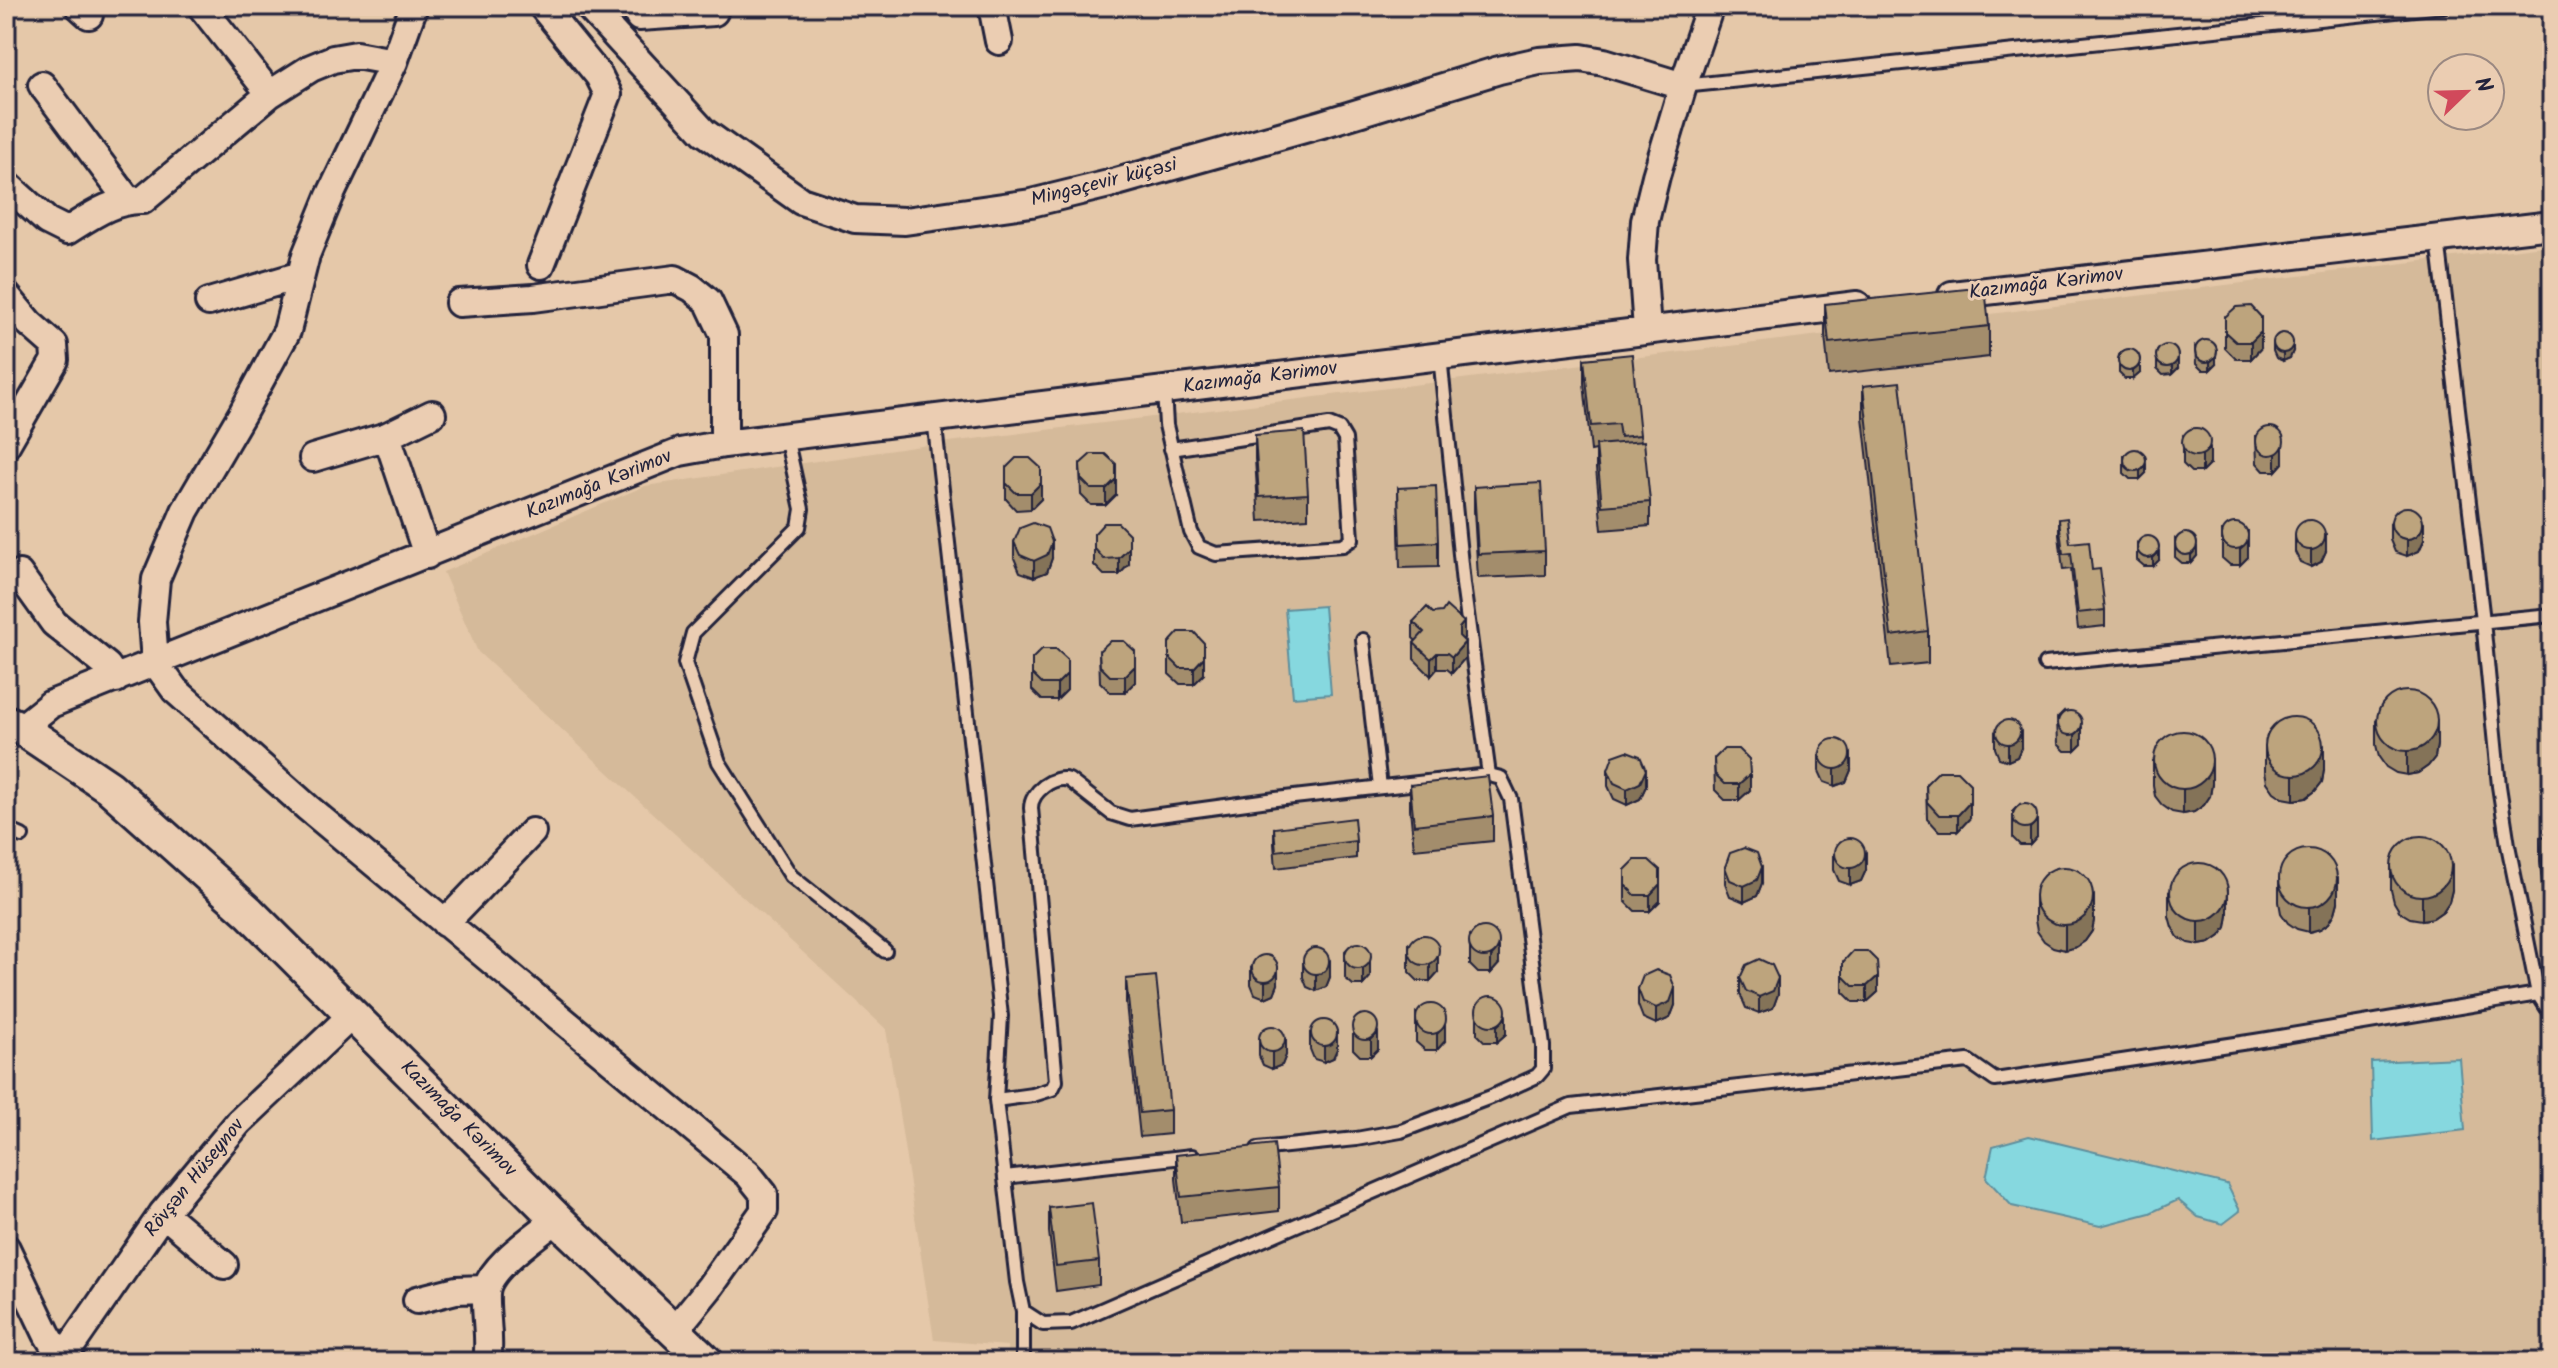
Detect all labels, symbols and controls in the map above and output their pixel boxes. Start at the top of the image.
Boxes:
north arrow [2426,52,2506,132]
text: N [2463,72,2501,98]
street label: Mingəçevir küçəsi [1027,149,1182,217]
street label: Kazımağa Kərimov [1967,259,2125,309]
street label: Kazımağa Kərimov [1181,353,1339,403]
street label: Kazımağa Kərimov [521,441,677,529]
street label: Kazımağa Kərimov [392,1053,525,1186]
street label: Rövşən Hüseynov [137,1111,254,1245]

